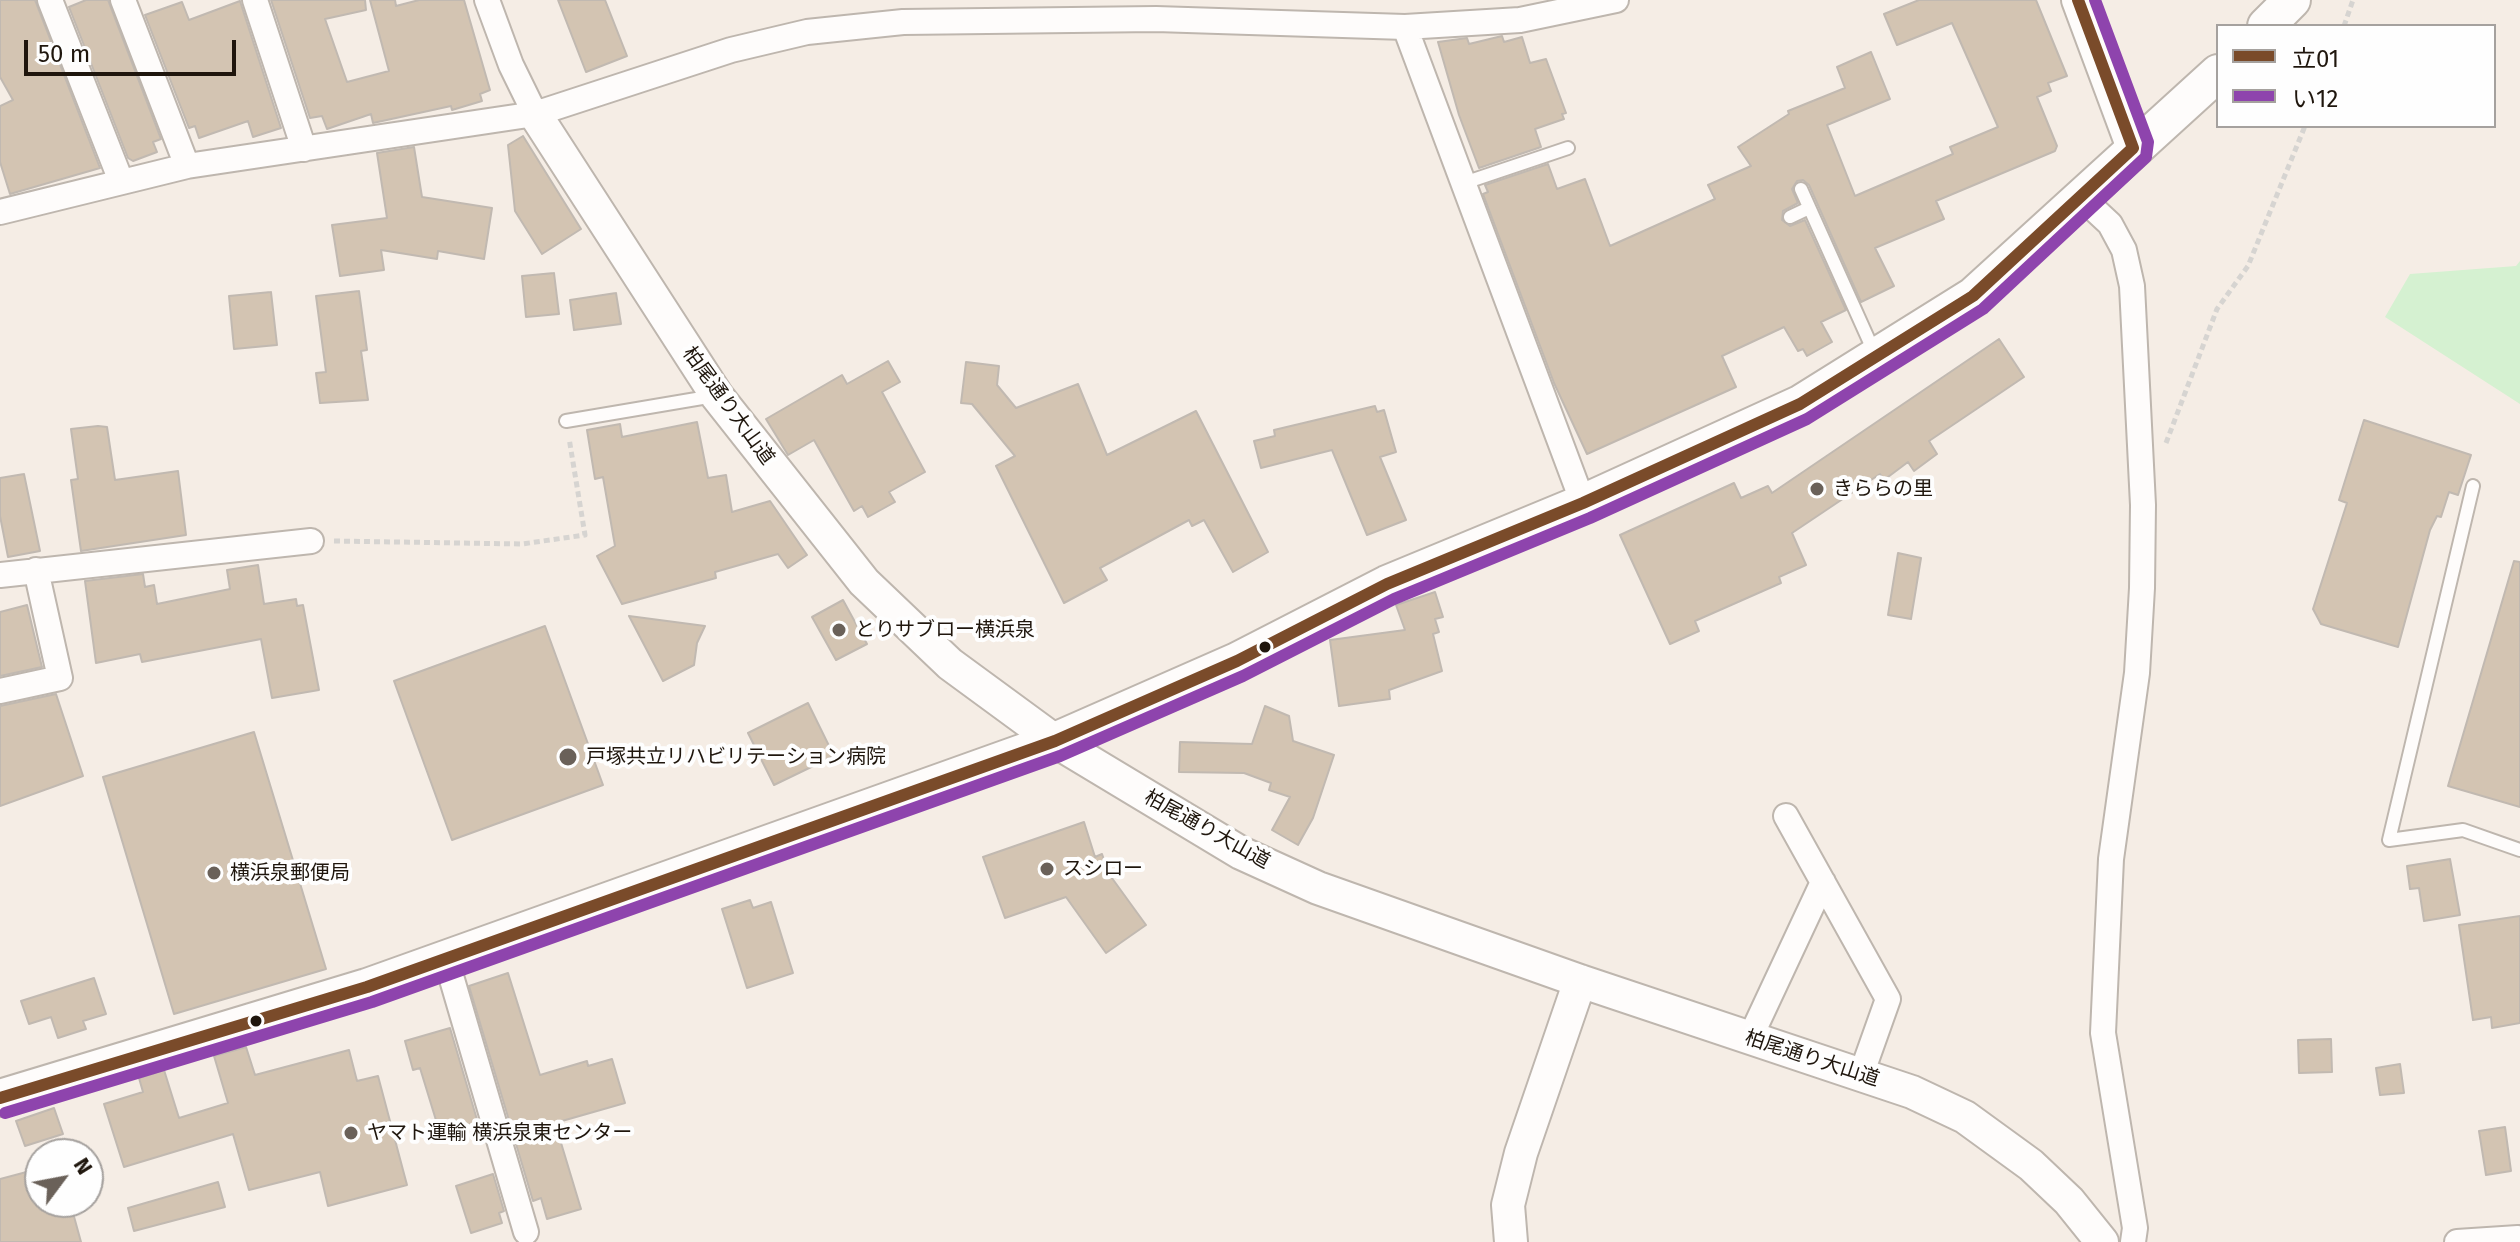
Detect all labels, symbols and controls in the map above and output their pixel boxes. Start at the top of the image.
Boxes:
scale bar [28,24,240,74]
legend [2216,24,2496,128]
text: 50 m [38,40,90,68]
text: 立01 [2292,45,2339,73]
text: い12 [2292,85,2338,113]
street label: 柏尾通り大山道 [677,342,779,470]
place label: きららの里 [1833,477,1933,501]
marker: きららの里 [1808,480,1826,498]
place label: とりサブロー横浜泉 [855,618,1035,642]
marker: とりサブロー横浜泉 [830,621,848,639]
unlabelled marker [1257,639,1273,655]
place label: 戸塚共立リハビリテーション病院 [586,745,886,769]
marker: 戸塚共立リハビリテーション病院 [557,746,579,768]
street label: 柏尾通り大山道 [1140,786,1274,874]
place label: スシロー [1063,857,1143,881]
marker: スシロー [1038,860,1056,878]
place label: 横浜泉郵便局 [230,861,350,885]
marker: 横浜泉郵便局 [205,864,223,882]
unlabelled marker [248,1013,264,1029]
street label: 柏尾通り大山道 [1742,1026,1882,1092]
place label: ヤマト運輸 横浜泉東センター [367,1121,632,1145]
marker: ヤマト運輸 横浜泉東センター [342,1124,360,1142]
north arrow [24,1138,104,1218]
text: N [68,1153,98,1179]

